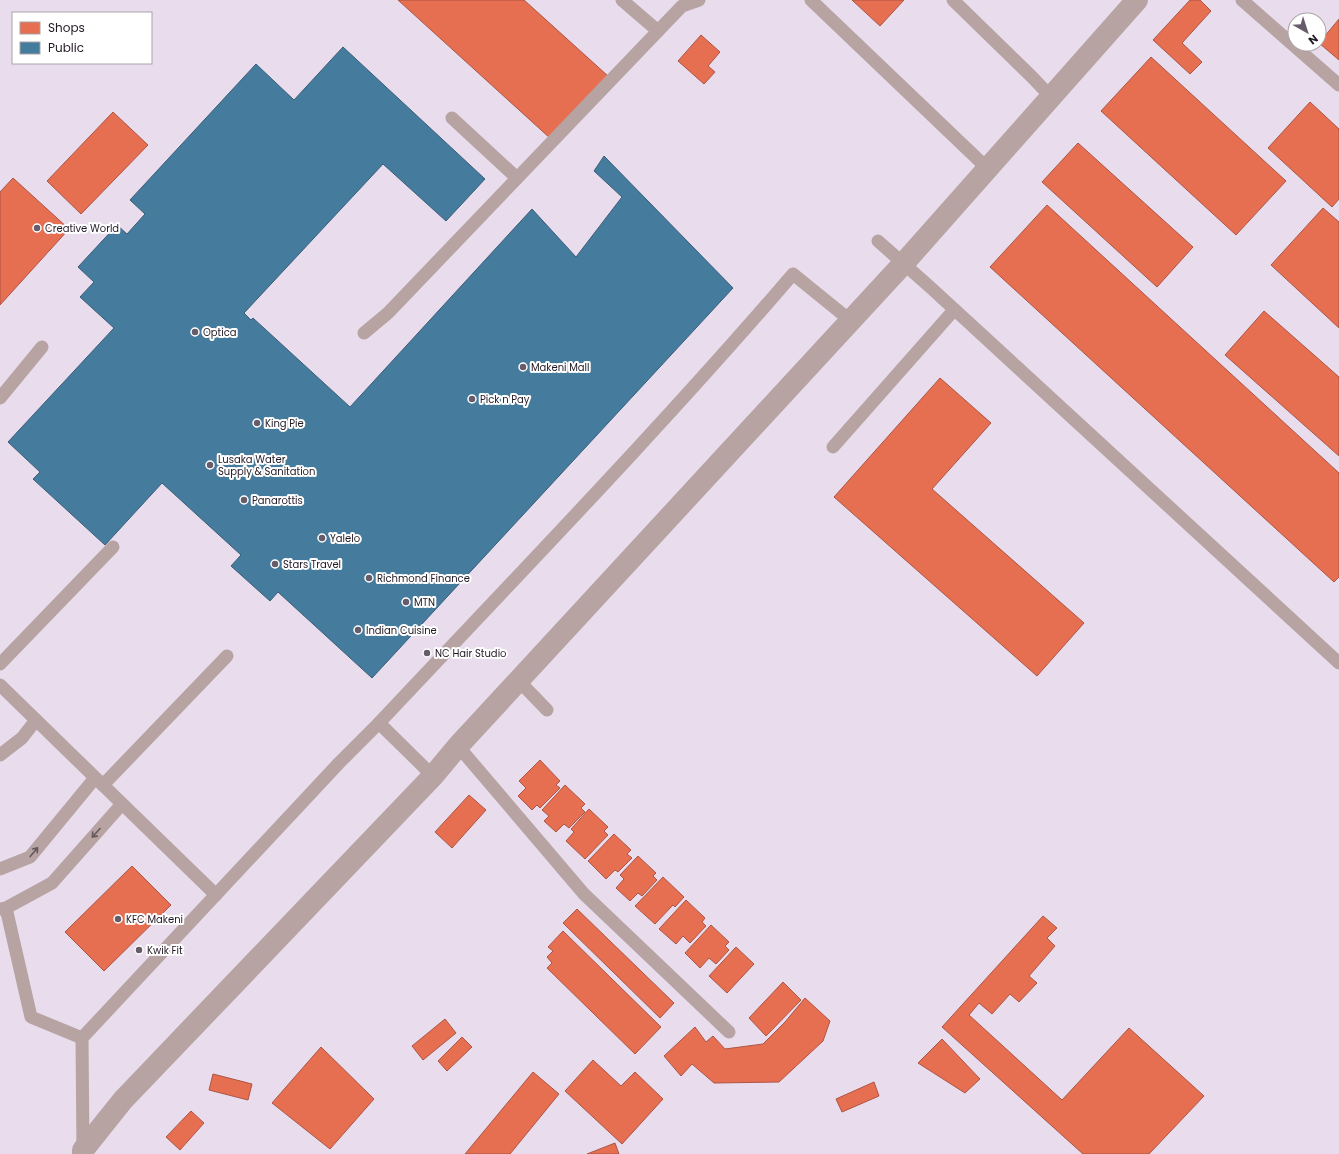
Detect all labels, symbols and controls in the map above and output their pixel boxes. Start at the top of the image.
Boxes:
legend [12,12,152,64]
north arrow [1287,12,1327,52]
text: Shops [48,19,85,36]
text: N [1305,31,1322,49]
text: Public [48,39,84,56]
place label: Creative World [45,221,119,236]
marker: Creative World [32,223,42,233]
place label: Optica [203,325,237,340]
marker: Optica [190,327,200,337]
place label: Makeni Mall [531,360,590,375]
marker: Makeni Mall [518,362,528,372]
place label: Pick n Pay [480,392,530,407]
marker: Pick n Pay [467,394,477,404]
place label: King Pie [265,416,304,431]
marker: King Pie [252,418,262,428]
place label: Lusaka Water Supply & Sanitation [218,452,315,479]
marker: Lusaka Water Supply & Sanitation [205,460,215,470]
place label: Panarottis [252,493,303,508]
marker: Panarottis [239,495,249,505]
place label: Yalelo [330,531,360,546]
marker: Yalelo [317,533,327,543]
place label: Stars Travel [283,557,341,572]
marker: Stars Travel [270,559,280,569]
place label: Richmond Finance [377,571,470,586]
marker: Richmond Finance [364,573,374,583]
place label: MTN [414,595,435,610]
marker: MTN [401,597,411,607]
place label: Indian Cuisine [366,623,437,638]
marker: Indian Cuisine [353,625,363,635]
place label: NC Hair Studio [435,646,507,661]
marker: NC Hair Studio [422,648,432,658]
one-way arrow [91,828,101,838]
one-way arrow [30,846,39,857]
place label: KFC Makeni [126,912,183,927]
marker: KFC Makeni [113,914,123,924]
place label: Kwik Fit [147,943,183,958]
marker: Kwik Fit [134,945,144,955]

